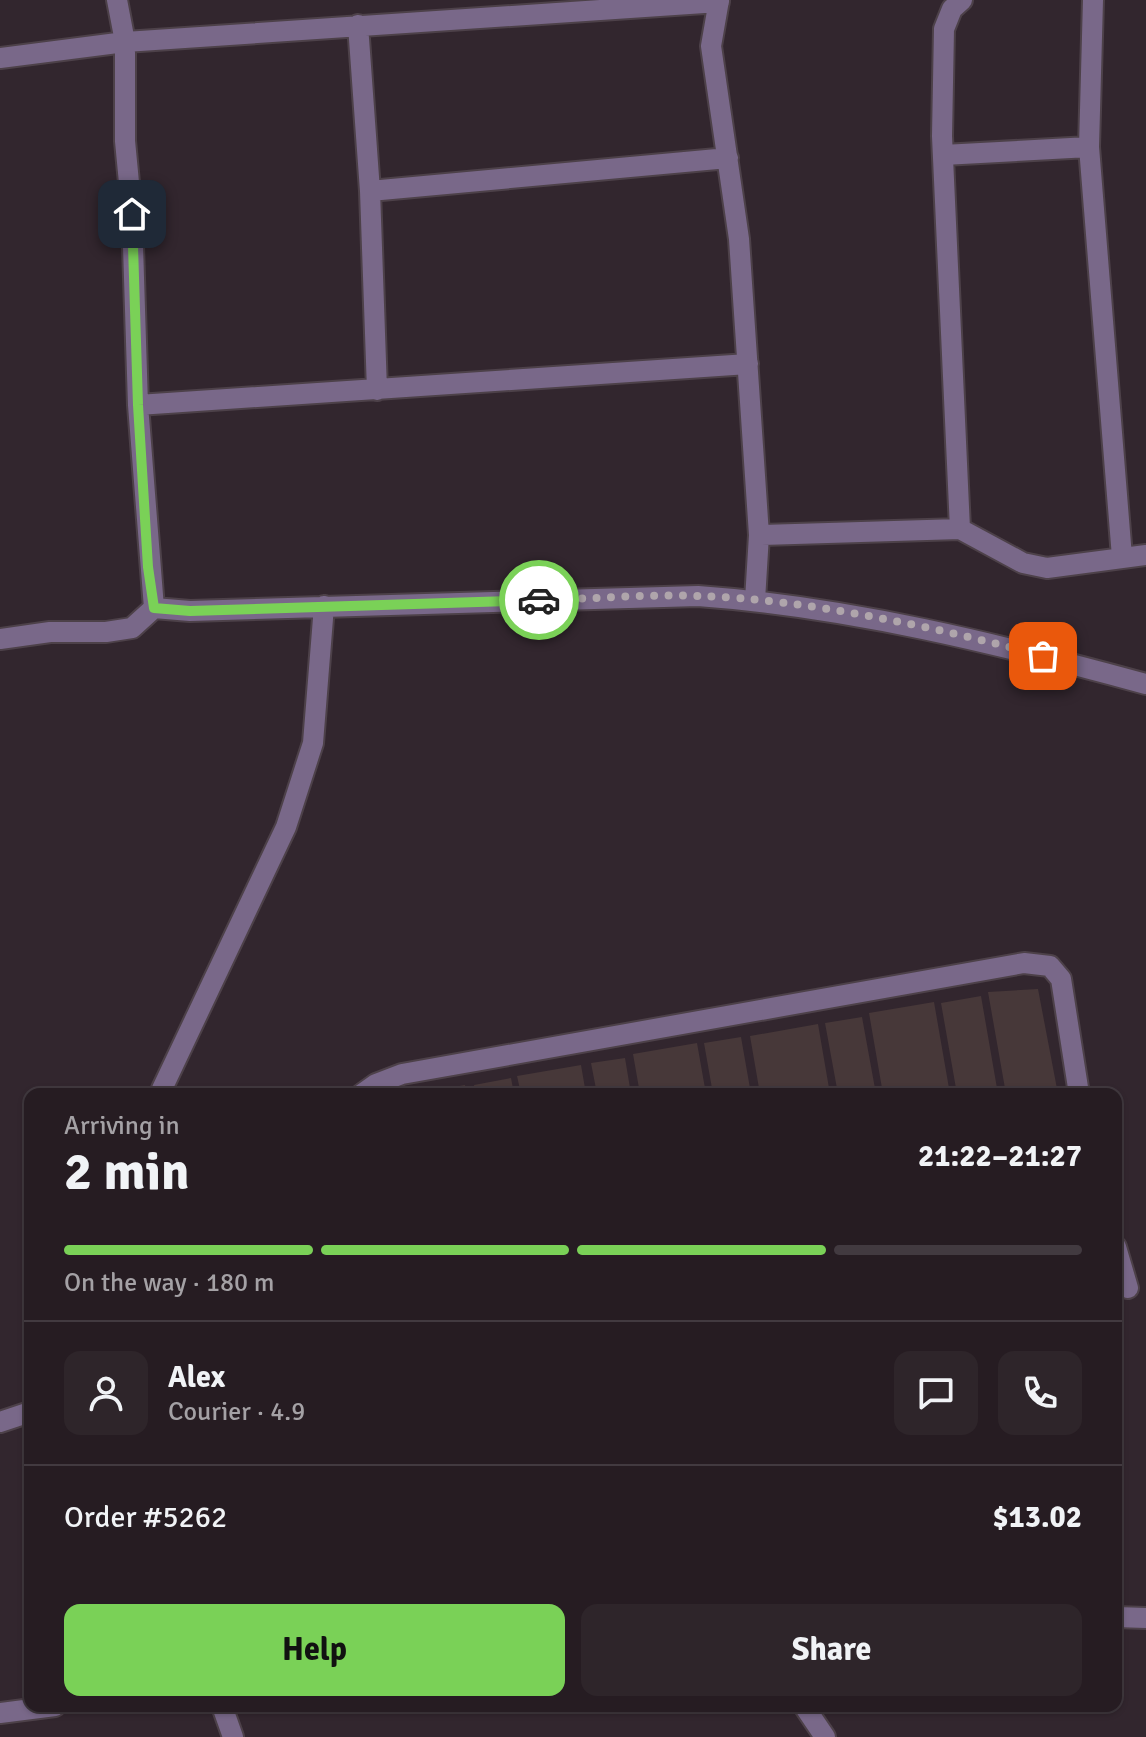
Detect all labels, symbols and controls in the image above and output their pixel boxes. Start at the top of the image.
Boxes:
pin [98,180,166,248]
icon: home [110,192,154,236]
courier [499,560,579,640]
icon: car [517,578,561,622]
pin [1009,622,1077,690]
icon: bag [1021,634,1065,678]
text: Arriving in [64,1110,180,1142]
text: 21:22–21:27 [918,1138,1082,1175]
text: 2 min [64,1140,190,1204]
text: On the way · 180 m [64,1267,274,1299]
button: person [64,1351,148,1435]
button: chat [894,1351,978,1435]
button: phone [998,1351,1082,1435]
text: Alex [168,1359,225,1396]
text: Courier · 4.9 [168,1396,305,1428]
text: Order #5262 [64,1499,227,1536]
text: $13.02 [992,1499,1082,1536]
button: Help [64,1604,565,1696]
button: Share [581,1604,1082,1696]

